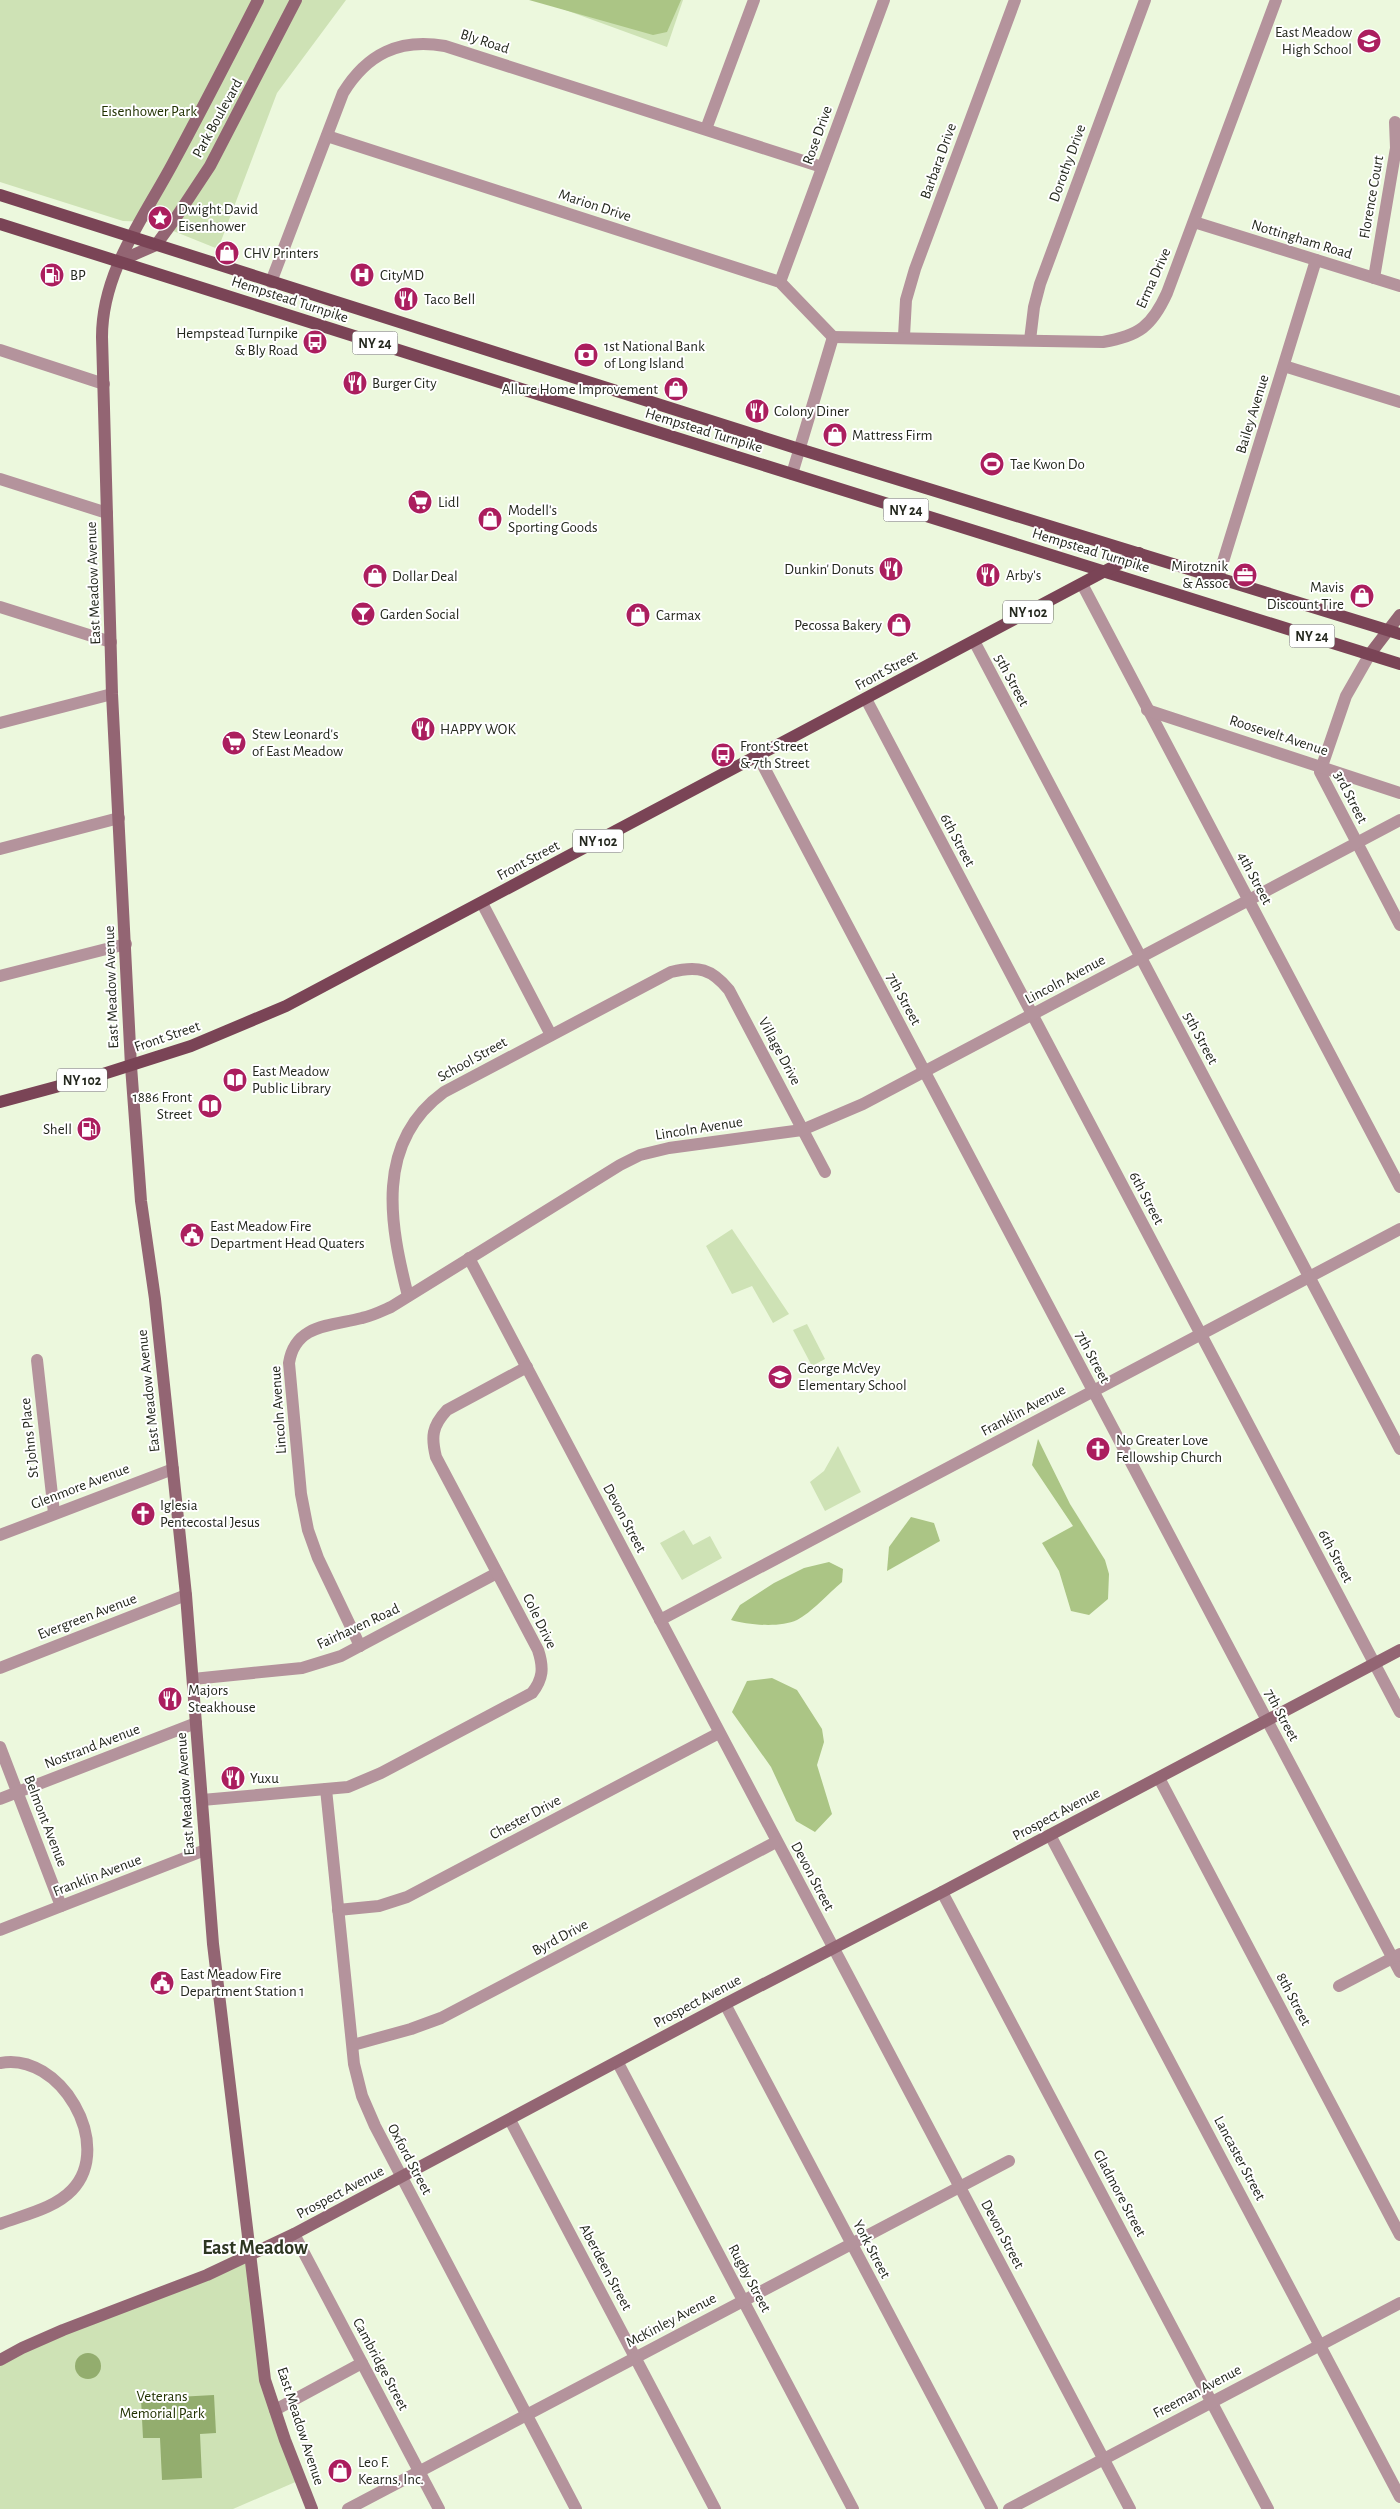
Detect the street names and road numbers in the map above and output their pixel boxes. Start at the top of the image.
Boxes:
street label: Bly Road [459,27,511,56]
street label: Park Boulevard [190,76,245,160]
street label: Rose Drive [800,104,835,167]
street label: Barbara Drive [918,121,959,201]
street label: Dorothy Drive [1046,122,1088,204]
street label: Florence Court [1357,154,1386,240]
street label: Marion Drive [557,187,633,224]
street label: Nottingham Road [1250,217,1354,262]
street label: Erma Drive [1133,246,1173,311]
street label: Hempstead Turnpike [230,274,350,325]
road number: NY 24 [352,332,398,354]
street label: Bailey Avenue [1233,373,1272,455]
street label: Hempstead Turnpike [643,405,764,455]
road number: NY 24 [884,498,928,522]
street label: East Meadow Avenue [84,521,103,645]
street label: Hempstead Turnpike [1030,525,1151,575]
road number: NY 102 [1003,600,1053,624]
road number: NY 24 [1290,624,1334,648]
street label: Front Street [853,648,920,693]
street label: 5th Street [992,652,1032,709]
street label: Roosevelt Avenue [1228,712,1330,759]
street label: 3rd Street [1331,769,1370,826]
street label: 6th Street [937,811,978,869]
road number: NY 102 [573,829,623,852]
street label: Front Street [495,838,562,883]
street label: 4th Street [1234,849,1275,907]
street label: East Meadow Avenue [102,925,121,1049]
street label: Lincoln Avenue [1023,952,1108,1007]
street label: 7th Street [884,971,924,1028]
street label: 5th Street [1181,1010,1221,1067]
street label: Village Drive [755,1015,804,1088]
street label: Front Street [132,1018,202,1055]
street label: School Street [435,1034,510,1085]
road number: NY 102 [57,1068,107,1092]
street label: Lincoln Avenue [654,1114,744,1143]
street label: 6th Street [1126,1169,1167,1227]
street label: East Meadow Avenue [135,1329,162,1453]
street label: 7th Street [1073,1329,1113,1386]
street label: Lincoln Avenue [268,1365,289,1455]
street label: Franklin Avenue [979,1382,1068,1439]
street label: St Johns Place [18,1397,41,1479]
street label: Glenmore Avenue [29,1461,132,1512]
street label: Devon Street [600,1481,649,1555]
street label: 6th Street [1315,1527,1356,1585]
street label: Evergreen Avenue [36,1591,139,1642]
street label: Cole Drive [520,1591,559,1651]
street label: Fairhaven Road [315,1601,402,1652]
street label: 7th Street [1262,1687,1302,1744]
street label: Nostrand Avenue [42,1721,142,1772]
street label: East Meadow Avenue [174,1732,197,1856]
street label: Belmont Avenue [21,1773,70,1869]
street label: Prospect Avenue [1010,1785,1102,1844]
street label: Chester Drive [487,1792,563,1842]
street label: Devon Street [788,1839,837,1913]
street label: Franklin Avenue [51,1852,143,1899]
street label: Byrd Drive [530,1917,591,1958]
street label: 8th Street [1273,1970,1314,2028]
street label: Prospect Avenue [651,1972,743,2031]
street label: Lancaster Street [1211,2114,1268,2203]
street label: Oxford Street [385,2121,435,2197]
street label: Gladmore Street [1090,2147,1149,2239]
street label: Prospect Avenue [294,2163,386,2222]
street label: Devon Street [978,2197,1027,2271]
street label: York Street [850,2218,893,2281]
street label: Aberdeen Street [577,2222,635,2313]
street label: Rugby Street [725,2242,774,2315]
street label: McKinley Avenue [624,2290,719,2350]
street label: Cambridge Street [350,2316,411,2413]
street label: Freeman Avenue [1151,2362,1244,2421]
street label: East Meadow Avenue [274,2365,327,2487]

